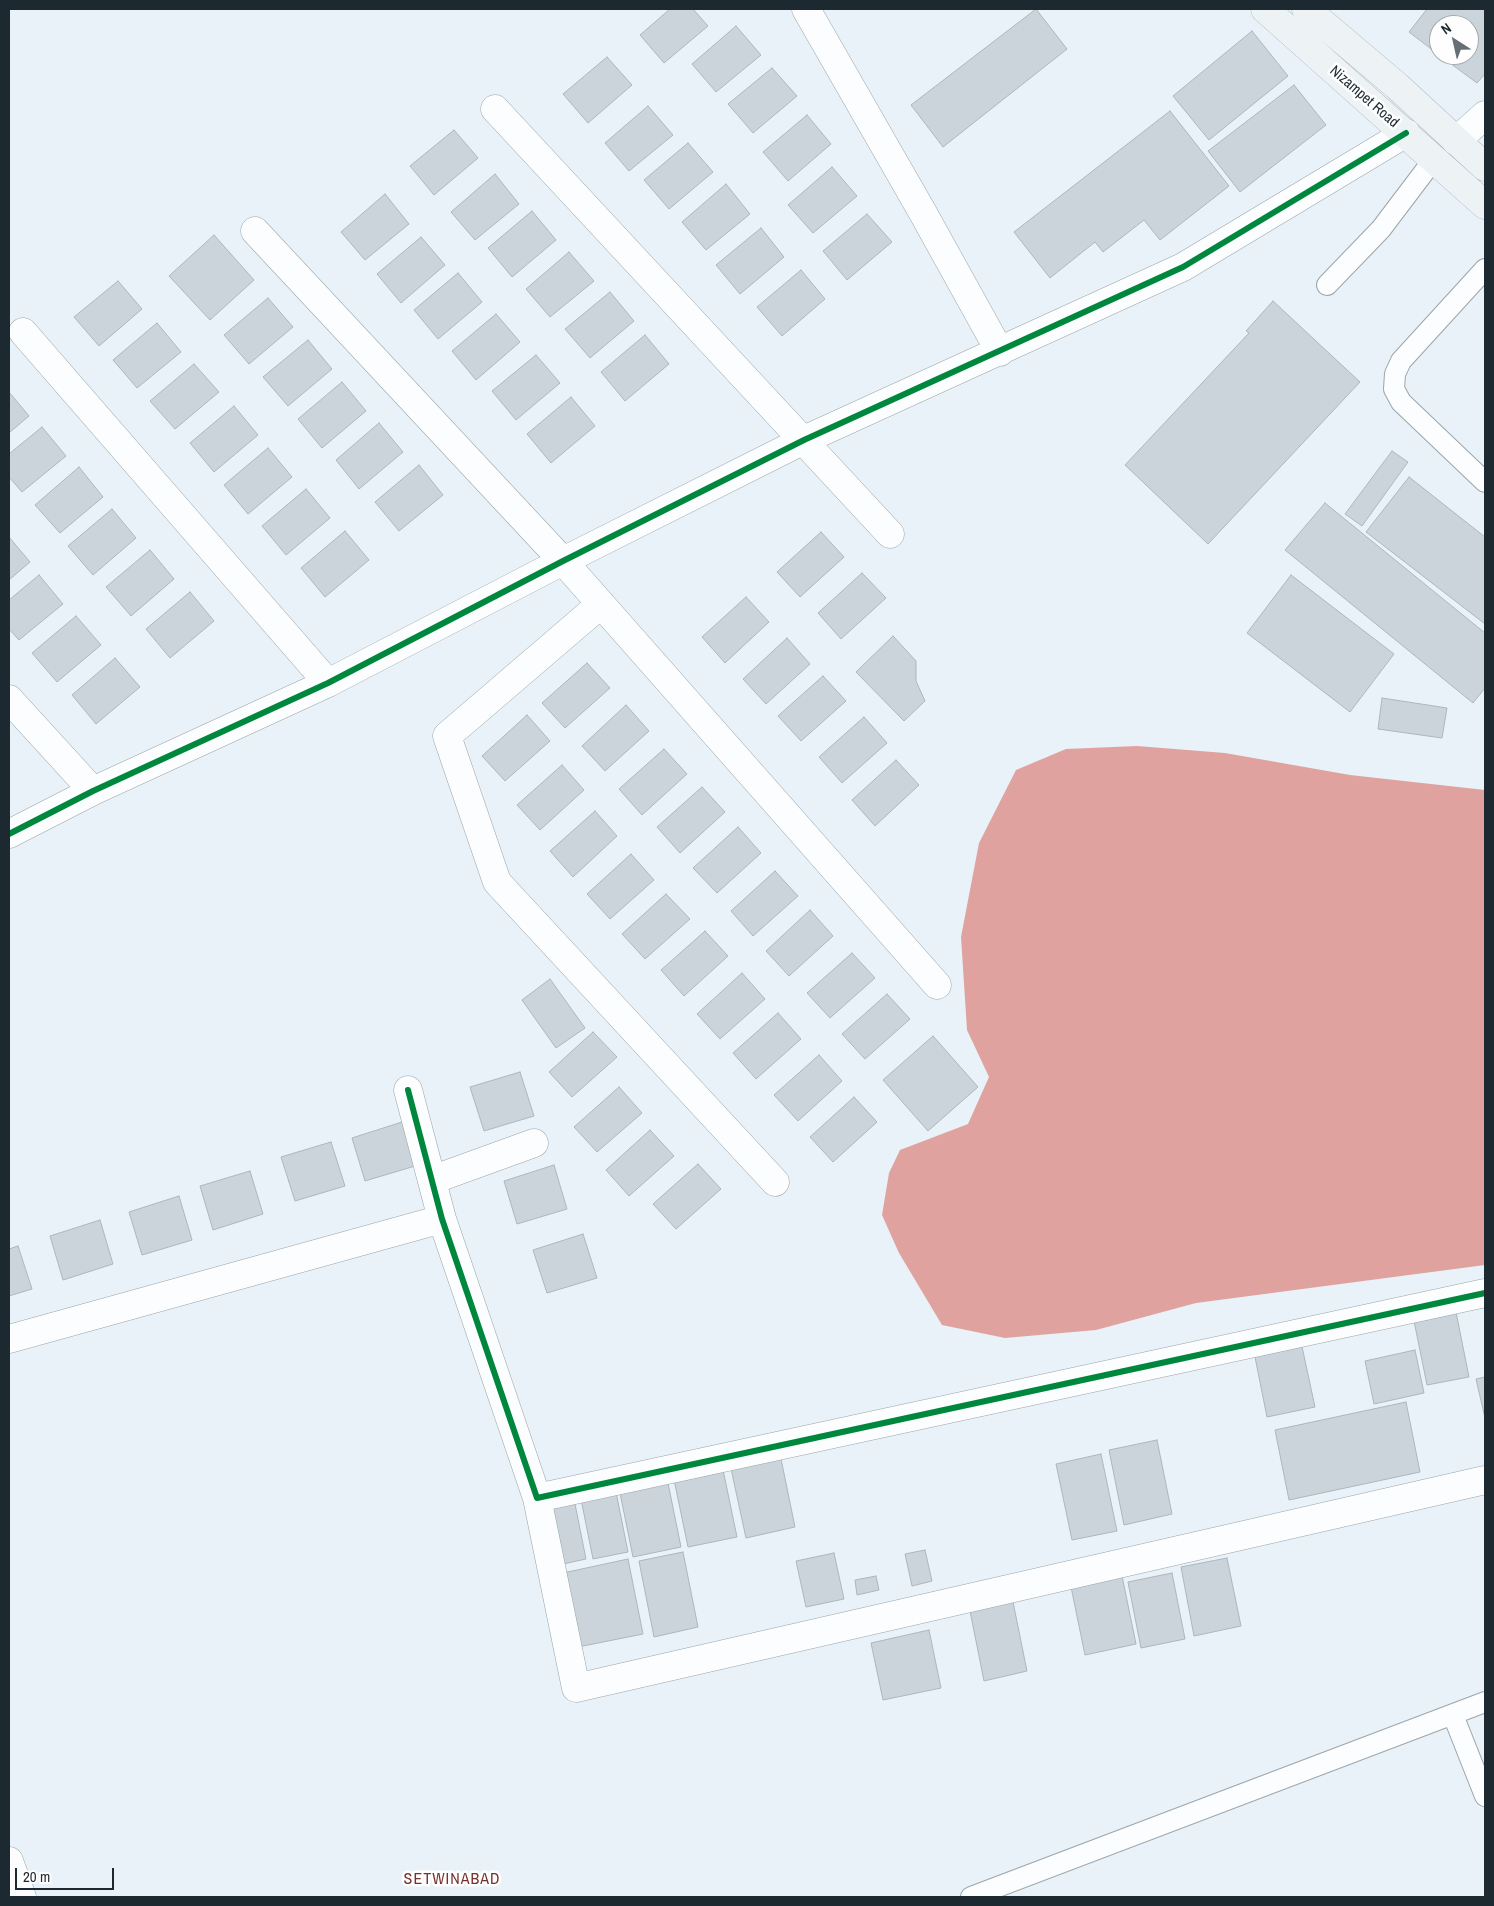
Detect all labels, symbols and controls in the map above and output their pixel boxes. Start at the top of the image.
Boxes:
north arrow [1429,15,1479,65]
text: N [1437,19,1455,38]
street label: Nizampet Road [1326,62,1402,132]
scale bar [18,1858,116,1890]
text: 20 m [23,1866,50,1887]
district label: SETWINABAD [402,1870,502,1890]

